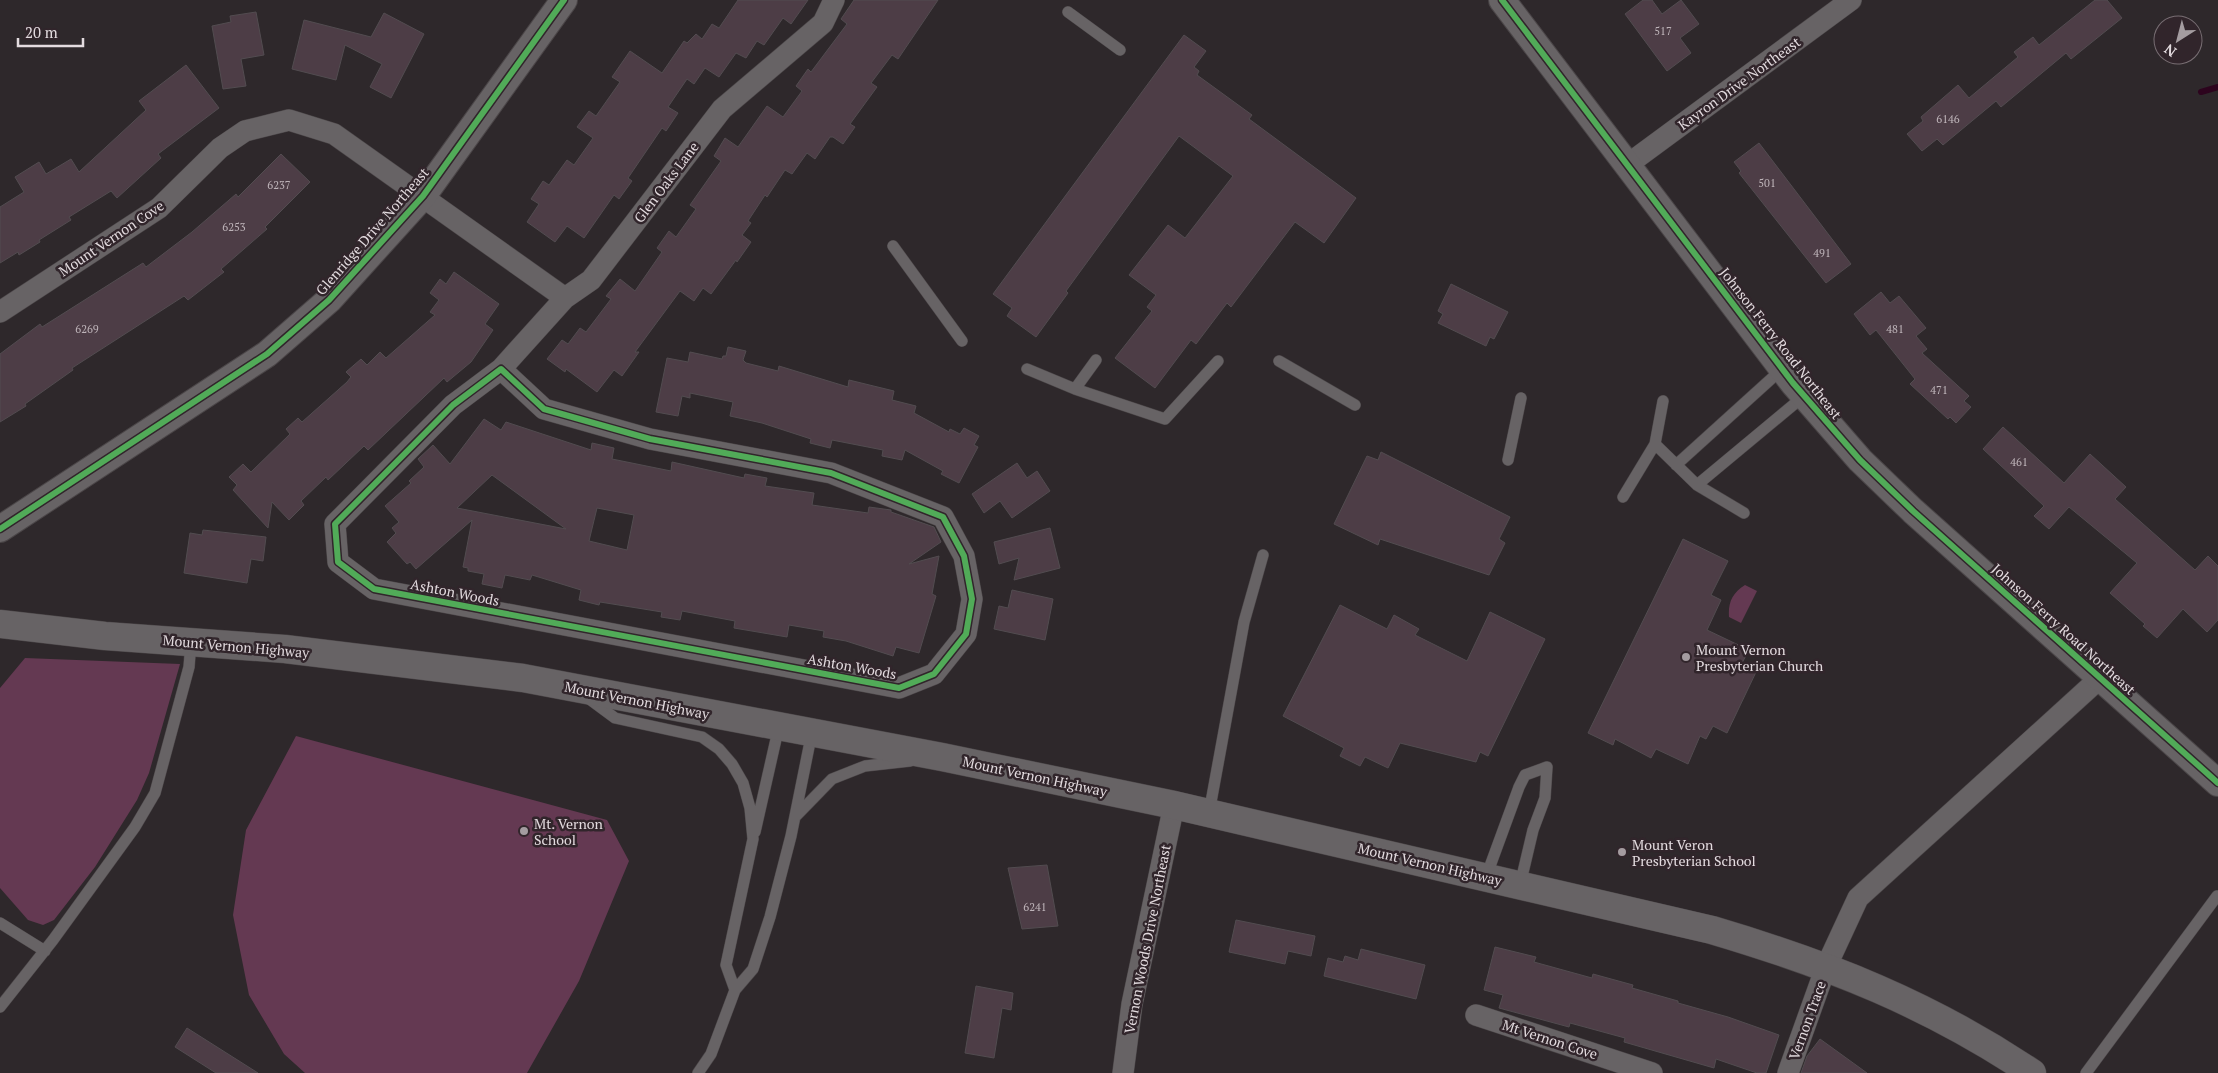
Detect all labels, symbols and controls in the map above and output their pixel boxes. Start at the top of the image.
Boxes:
scale bar [18,15,82,47]
north arrow [2153,15,2203,65]
text: 20 m [25,22,58,42]
house number: 517 [1654,24,1672,38]
street label: Kayron Drive Northeast [1674,32,1805,134]
text: N [2160,40,2180,62]
house number: 6146 [1936,112,1960,126]
street label: Glen Oaks Lane [629,138,703,226]
street label: Glenridge Drive Northeast [311,163,433,299]
house number: 501 [1758,176,1776,190]
house number: 6237 [267,178,291,192]
street label: Mount Vernon Cove [55,196,167,280]
house number: 6253 [222,220,246,234]
house number: 491 [1813,246,1831,260]
street label: Johnson Ferry Road Northeast [1716,263,1847,423]
house number: 6269 [75,322,99,336]
house number: 481 [1886,322,1904,336]
house number: 471 [1930,383,1948,397]
house number: 461 [2010,455,2028,469]
street label: Johnson Ferry Road Northeast [1988,559,2141,699]
street label: Ashton Woods [409,574,501,610]
street label: Mount Vernon Highway [162,630,311,662]
place label: Mount Vernon Presbyterian Church [1696,640,1823,675]
street label: Ashton Woods [806,649,898,683]
marker: Mount Vernon Presbyterian Church [1680,651,1692,663]
street label: Mount Vernon Highway [563,677,712,724]
street label: Mount Vernon Highway [961,751,1110,801]
place label: Mt. Vernon School [534,814,603,849]
marker: Mt. Vernon School [518,825,530,837]
place label: Mount Veron Presbyterian School [1632,835,1756,870]
street label: Mount Vernon Highway [1356,838,1505,890]
street label: Vernon Woods Drive Northeast [1119,842,1175,1035]
marker: Mount Veron Presbyterian School [1616,846,1628,858]
house number: 6241 [1023,900,1047,914]
street label: Vernon Trace [1784,978,1830,1062]
street label: Mt Vernon Cove [1500,1015,1600,1063]

